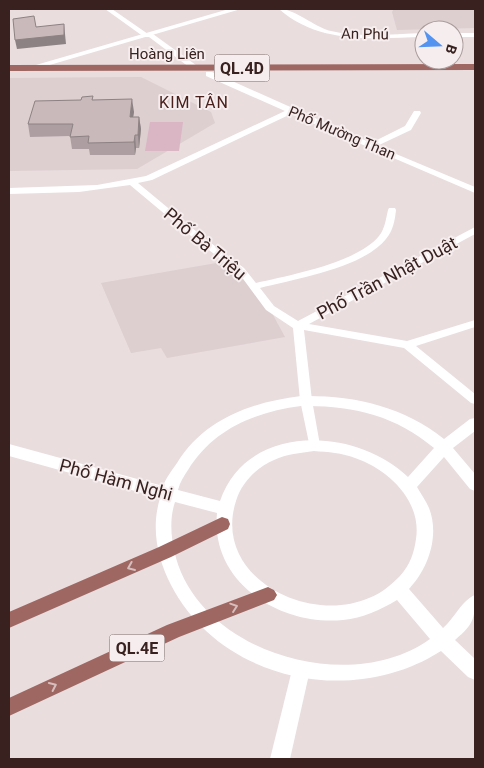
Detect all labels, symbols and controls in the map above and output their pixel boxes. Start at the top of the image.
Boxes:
north arrow [414,20,464,70]
street label: An Phú [341,25,389,43]
text: B [442,42,460,56]
street label: Hoàng Liên [129,45,205,63]
road number: QL.4D [214,54,270,82]
district label: KIM TÂN [159,93,229,112]
street label: Phố Mường Than [286,102,398,164]
street label: Phố Bà Triệu [160,203,251,284]
street label: Phố Trần Nhật Duật [313,232,461,323]
street label: Phố Hàm Nghi [57,454,175,505]
one-way arrow [127,561,136,572]
one-way arrow [229,603,238,613]
road number: QL.4E [110,634,164,661]
one-way arrow [48,682,57,693]

